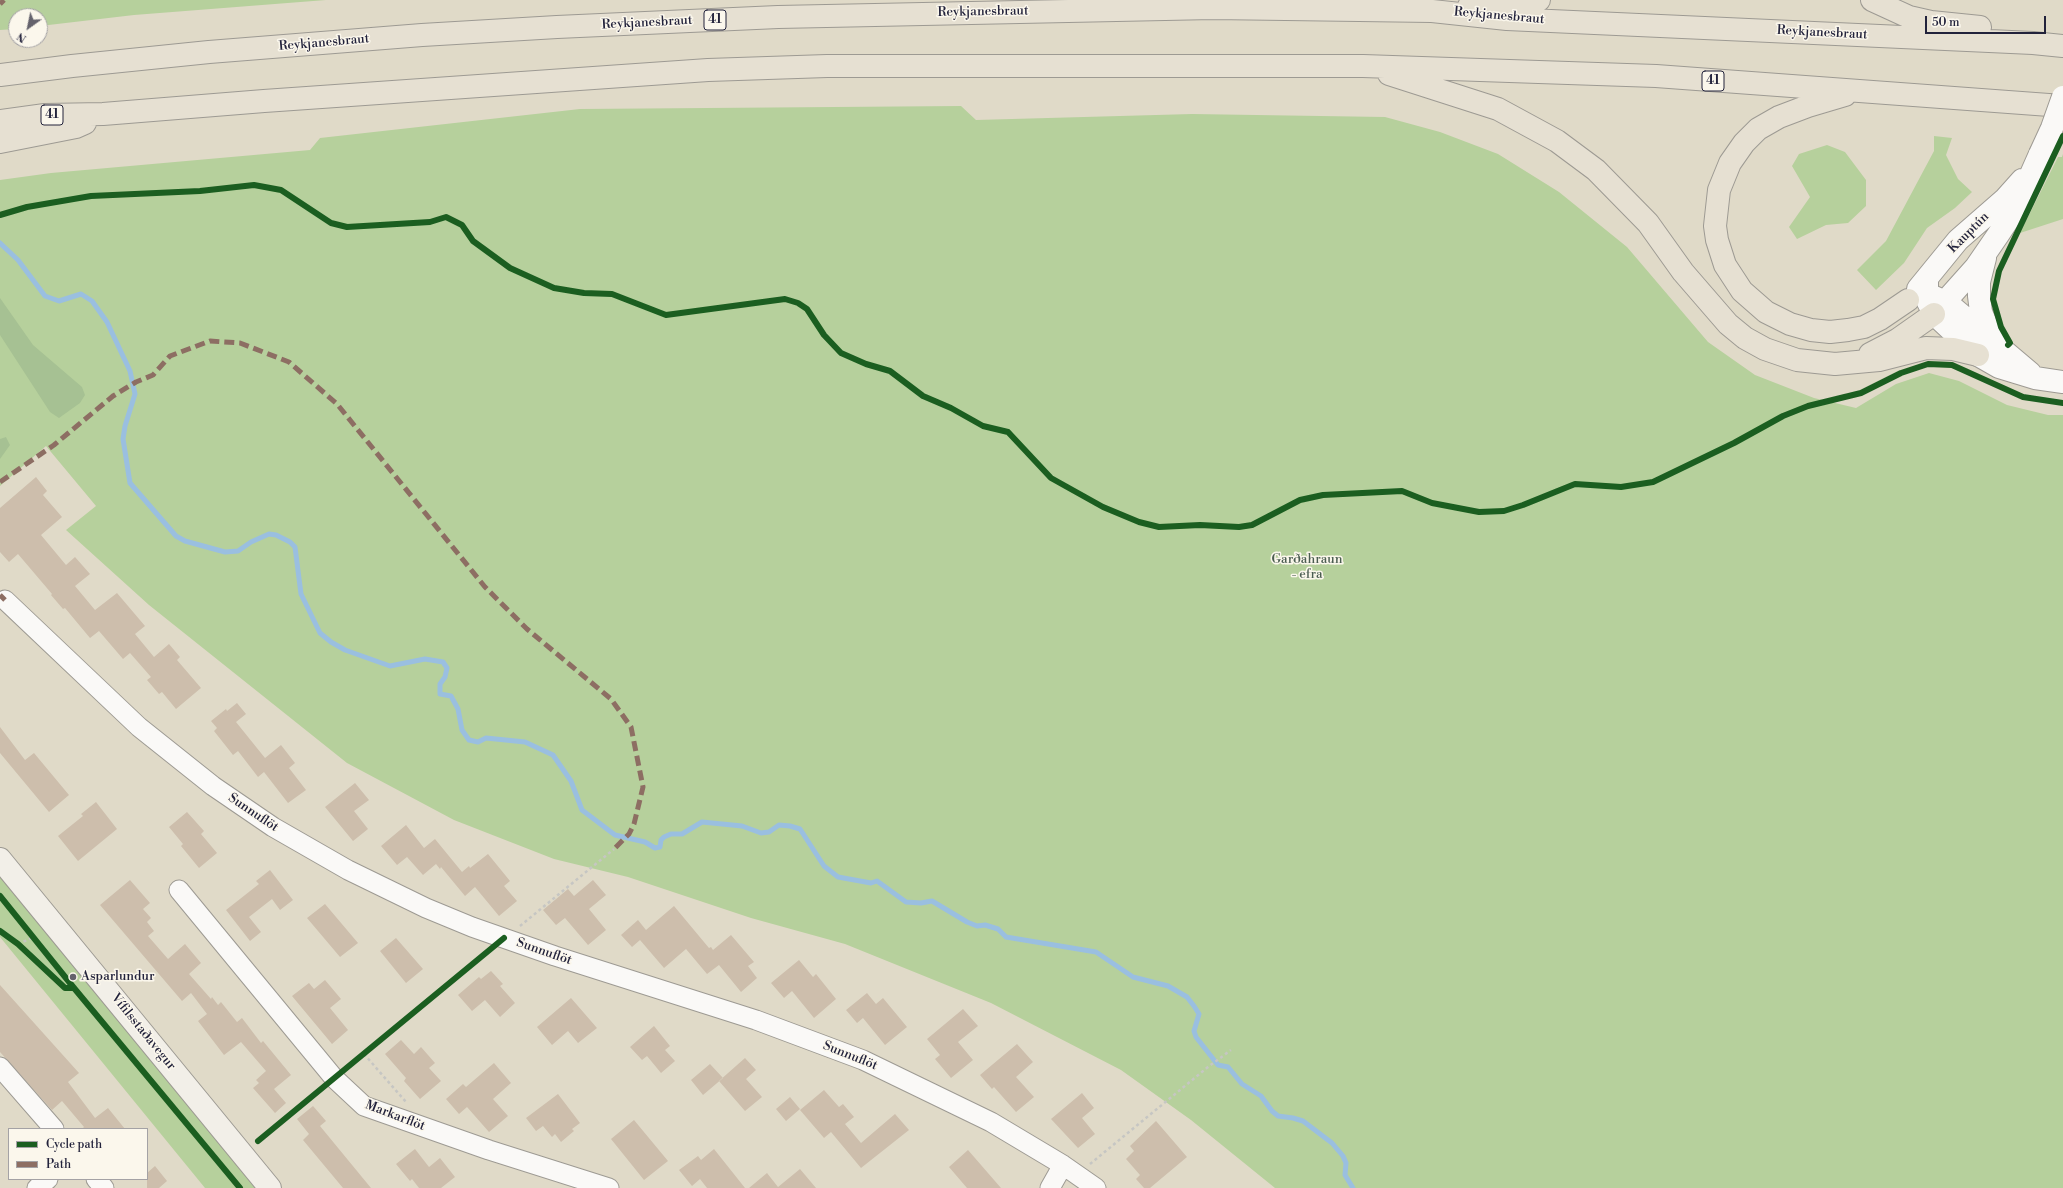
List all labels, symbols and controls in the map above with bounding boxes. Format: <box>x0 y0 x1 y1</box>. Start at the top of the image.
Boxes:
street label: Reykjanesbraut <box>937 3 1029 21</box>
street label: Reykjanesbraut <box>1453 4 1545 28</box>
north arrow <box>8 8 48 48</box>
scale bar <box>1927 8 2048 34</box>
road number: 41 <box>704 10 726 30</box>
street label: Reykjanesbraut <box>601 13 693 33</box>
text: 50 m <box>1932 15 1960 30</box>
street label: Reykjanesbraut <box>1776 23 1868 43</box>
text: N <box>15 29 29 45</box>
street label: Reykjanesbraut <box>278 31 370 55</box>
road number: 41 <box>1702 71 1724 91</box>
road number: 41 <box>41 105 63 125</box>
street label: Kauptún <box>1945 209 1993 257</box>
park label: Garðahraun - efra <box>1272 552 1342 583</box>
street label: Sunnuflöt <box>225 790 281 836</box>
street label: Sunnuflöt <box>514 935 574 969</box>
place label: Asparlundur <box>81 969 155 985</box>
marker: Asparlundur <box>68 972 78 982</box>
street label: Vífilsstaðavegur <box>107 991 179 1073</box>
street label: Sunnuflöt <box>820 1038 880 1074</box>
street label: Markarflöt <box>363 1097 427 1135</box>
legend <box>8 1128 148 1180</box>
text: Cycle path <box>46 1137 102 1152</box>
text: Path <box>46 1157 71 1172</box>

